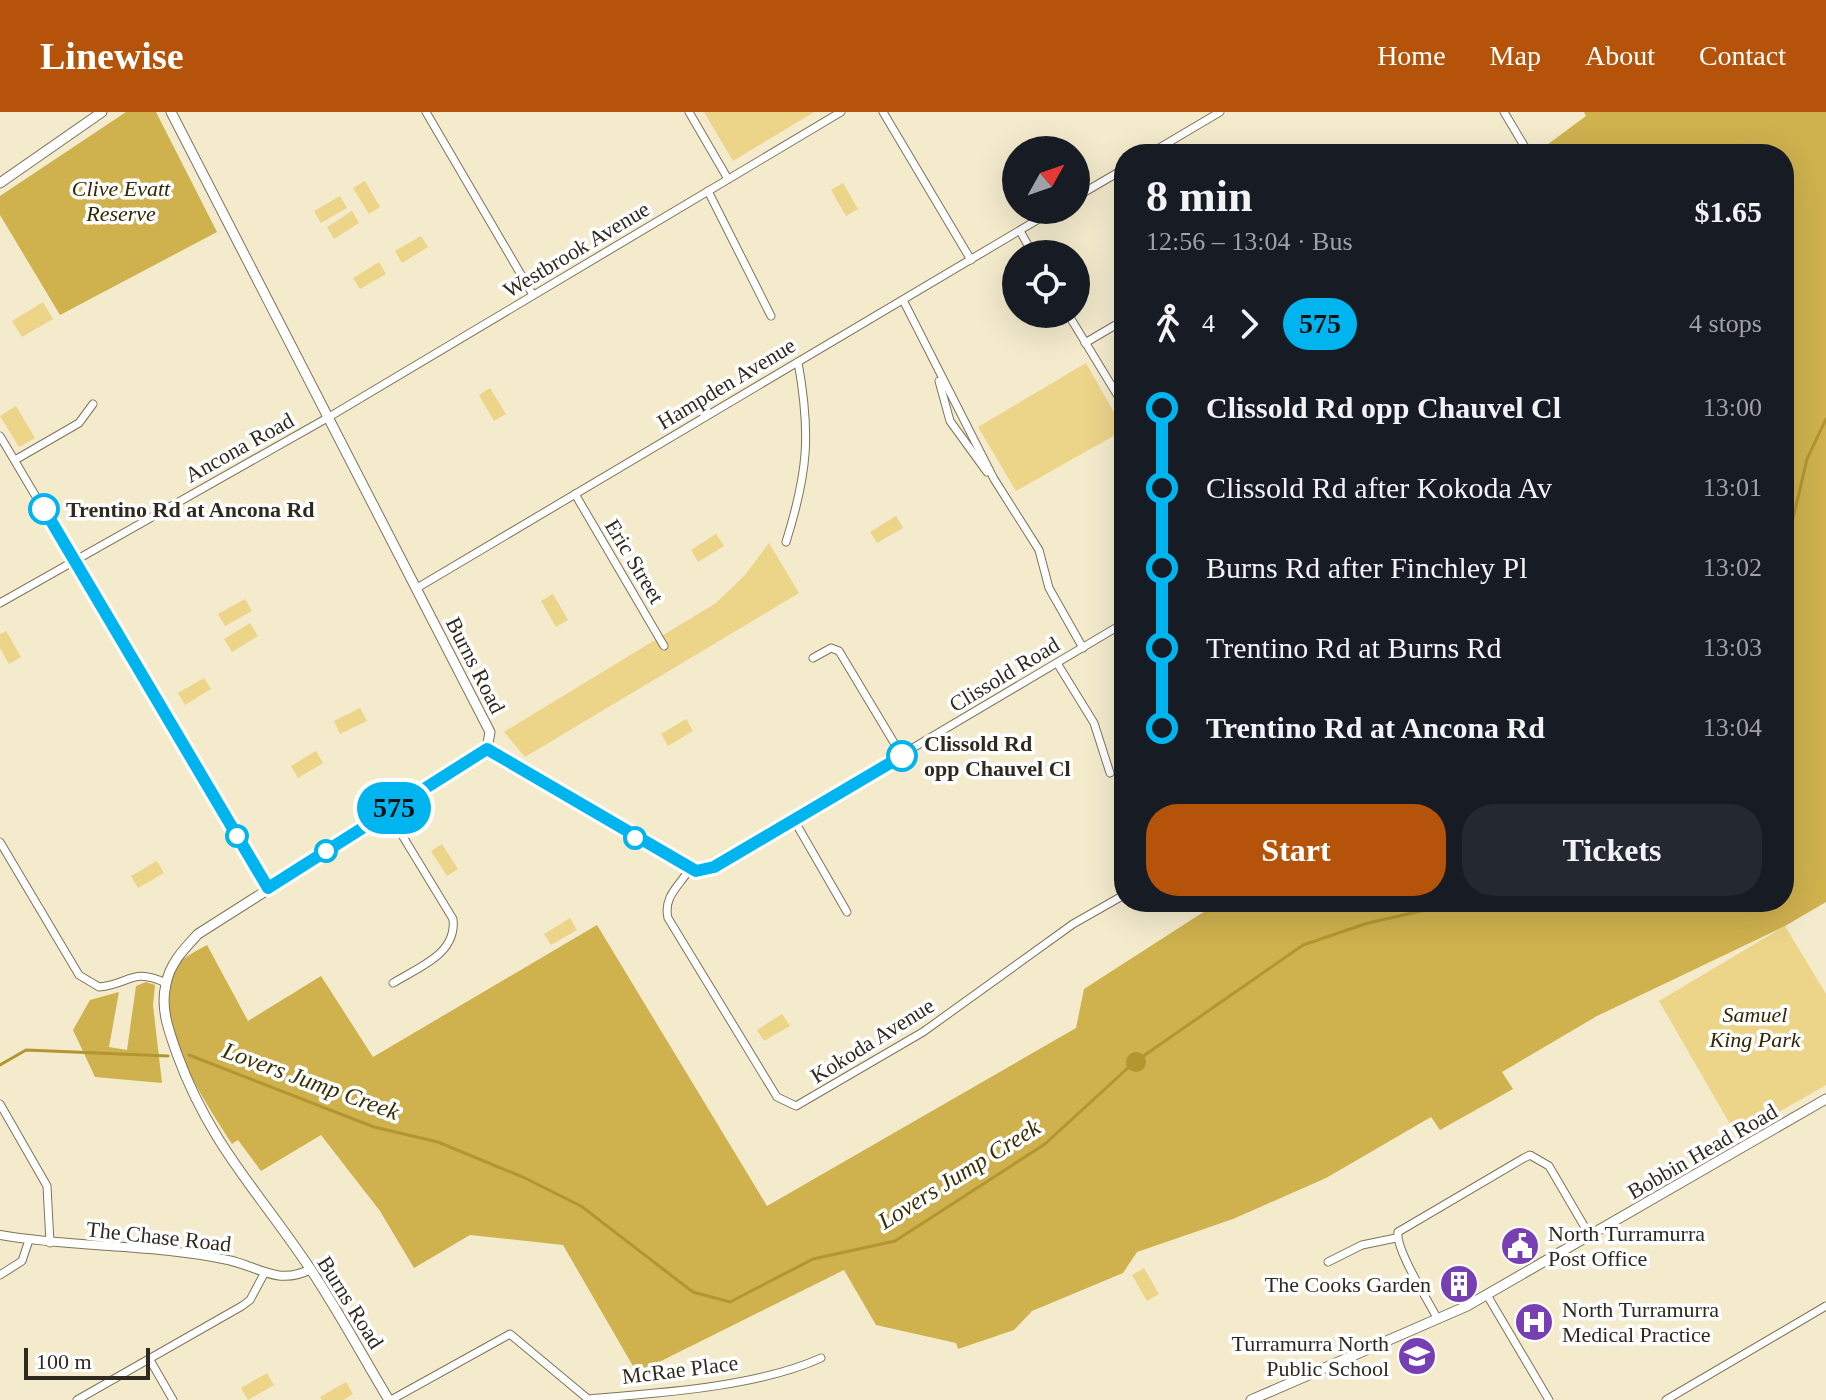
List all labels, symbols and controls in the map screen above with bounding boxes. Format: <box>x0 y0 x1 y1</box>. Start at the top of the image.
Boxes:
text: Linewise <box>40 35 184 77</box>
text: Home <box>1377 40 1446 71</box>
text: Map <box>1490 40 1541 71</box>
text: About <box>1585 40 1655 71</box>
text: Contact <box>1699 40 1786 71</box>
north arrow <box>1002 136 1090 224</box>
map controls <box>1002 136 1090 328</box>
text: 8 min <box>1146 172 1252 221</box>
park label: Clive Evatt Reserve <box>72 176 171 226</box>
text: $1.65 <box>1695 195 1762 228</box>
street label: Westbrook Avenue <box>499 196 654 303</box>
text: 12:56 – 13:04 · Bus <box>1146 227 1353 256</box>
button: locate <box>1002 240 1090 328</box>
icon: walk <box>1146 302 1190 346</box>
icon: forward <box>1227 302 1271 346</box>
text: 575 <box>1299 308 1341 339</box>
text: 4 <box>1202 309 1215 338</box>
text: 4 stops <box>1689 309 1762 338</box>
street label: Hampden Avenue <box>653 332 800 434</box>
text: Clissold Rd opp Chauvel Cl <box>1206 391 1561 424</box>
text: 13:00 <box>1703 393 1762 422</box>
street label: Ancona Road <box>181 407 298 488</box>
text: Clissold Rd after Kokoda Av <box>1206 471 1552 504</box>
text: 13:01 <box>1703 473 1762 502</box>
marker: Trentino Rd at Ancona Rd <box>29 494 59 524</box>
place label: Trentino Rd at Ancona Rd <box>66 497 315 522</box>
street label: Eric Street <box>600 515 669 608</box>
text: Burns Rd after Finchley Pl <box>1206 551 1528 584</box>
text: 13:02 <box>1703 553 1762 582</box>
street label: Burns Road <box>441 613 510 717</box>
text: Trentino Rd at Burns Rd <box>1206 631 1502 664</box>
street label: Clissold Road <box>945 632 1064 717</box>
text: 13:03 <box>1703 633 1762 662</box>
text: Trentino Rd at Ancona Rd <box>1206 711 1545 744</box>
text: 13:04 <box>1703 713 1762 742</box>
place label: Clissold Rd opp Chauvel Cl <box>924 731 1071 781</box>
marker: Clissold Rd opp Chauvel Cl <box>887 741 917 771</box>
line badge: 575 <box>348 782 440 834</box>
text: 575 <box>373 792 415 823</box>
button: Start <box>1146 804 1446 896</box>
button: Tickets <box>1462 804 1762 896</box>
unlabelled marker <box>226 825 248 847</box>
unlabelled marker <box>624 827 646 849</box>
unlabelled marker <box>315 840 337 862</box>
street label: Kokoda Avenue <box>806 993 939 1088</box>
park label: Samuel King Park <box>1708 1002 1802 1052</box>
water label: Lovers Jump Creek <box>218 1037 403 1125</box>
street label: Bobbin Head Road <box>1623 1098 1782 1204</box>
water label: Lovers Jump Creek <box>873 1114 1045 1235</box>
street label: The Chase Road <box>85 1216 233 1257</box>
place label: North Turramurra Post Office <box>1548 1221 1705 1271</box>
public building icon: North Turramurra Post Office <box>1499 1225 1541 1267</box>
street label: Burns Road <box>312 1251 389 1353</box>
building icon: The Cooks Garden <box>1438 1263 1480 1305</box>
place label: The Cooks Garden <box>1265 1272 1431 1297</box>
place label: North Turramurra Medical Practice <box>1562 1297 1719 1347</box>
hospital icon: North Turramurra Medical Practice <box>1513 1301 1555 1343</box>
place label: Turramurra North Public School <box>1232 1331 1389 1381</box>
school or university icon: Turramurra North Public School <box>1396 1335 1438 1377</box>
scale bar <box>24 1344 150 1380</box>
text: 100 m <box>36 1349 92 1374</box>
street label: McRae Place <box>621 1350 739 1389</box>

